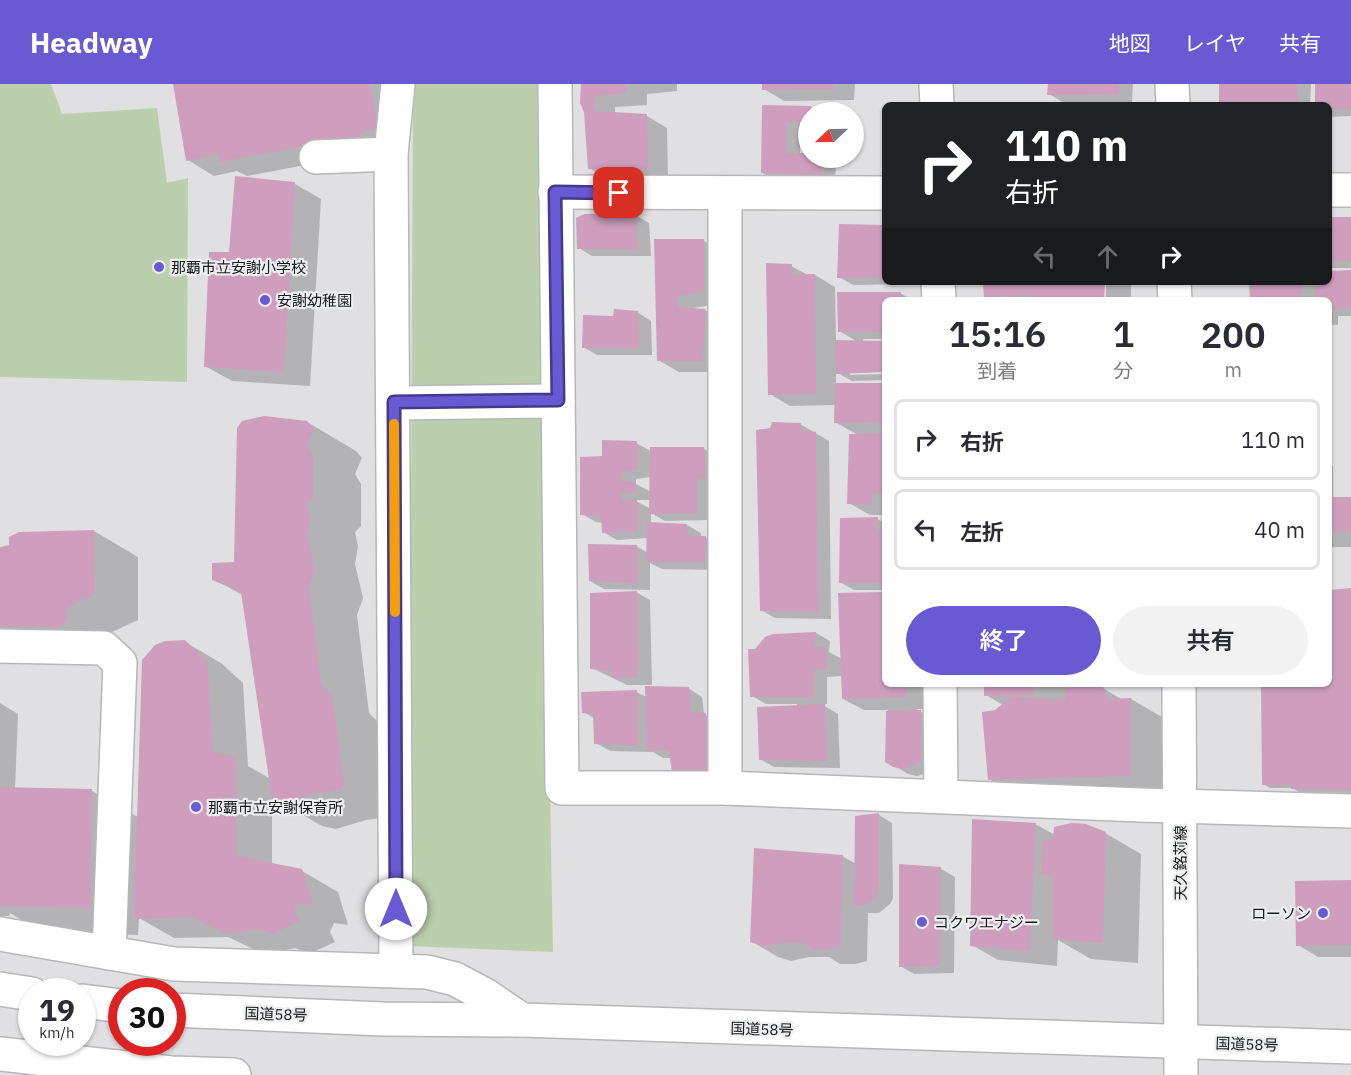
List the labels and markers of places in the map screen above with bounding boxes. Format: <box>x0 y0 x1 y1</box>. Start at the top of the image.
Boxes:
pin <box>593 167 644 218</box>
place label: 那覇市立安謝小学校 <box>171 258 306 277</box>
marker: 那覇市立安謝小学校 <box>152 260 166 274</box>
place label: 安謝幼稚園 <box>277 291 352 310</box>
marker: 安謝幼稚園 <box>258 293 272 307</box>
place label: 那覇市立安謝保育所 <box>208 798 343 817</box>
marker: 那覇市立安謝保育所 <box>189 800 203 814</box>
place label: ローソン <box>1251 904 1311 923</box>
marker: ローソン <box>1316 906 1330 920</box>
place label: コクワエナジー <box>934 913 1039 932</box>
marker: コクワエナジー <box>915 915 929 929</box>

